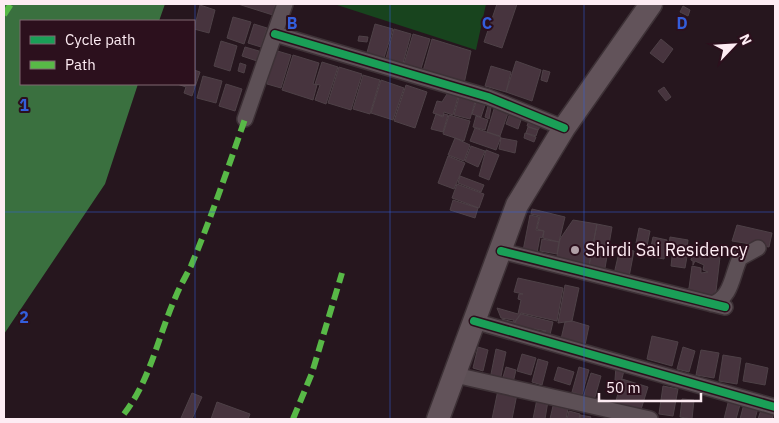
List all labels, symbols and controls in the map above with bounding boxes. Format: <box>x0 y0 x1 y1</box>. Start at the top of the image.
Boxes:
text: B <box>287 13 298 33</box>
text: C <box>482 13 492 33</box>
text: D <box>676 13 688 33</box>
legend <box>20 20 195 85</box>
north arrow <box>709 20 759 70</box>
text: Cycle path <box>65 30 136 49</box>
text: N <box>735 31 756 48</box>
text: Path <box>65 55 96 74</box>
text: 1 <box>19 95 29 115</box>
place label: Shirdi Sai Residency <box>585 238 748 261</box>
marker: Shirdi Sai Residency <box>569 244 581 256</box>
text: 2 <box>19 307 29 327</box>
scale bar <box>599 370 702 402</box>
text: 50 m <box>606 378 641 397</box>

